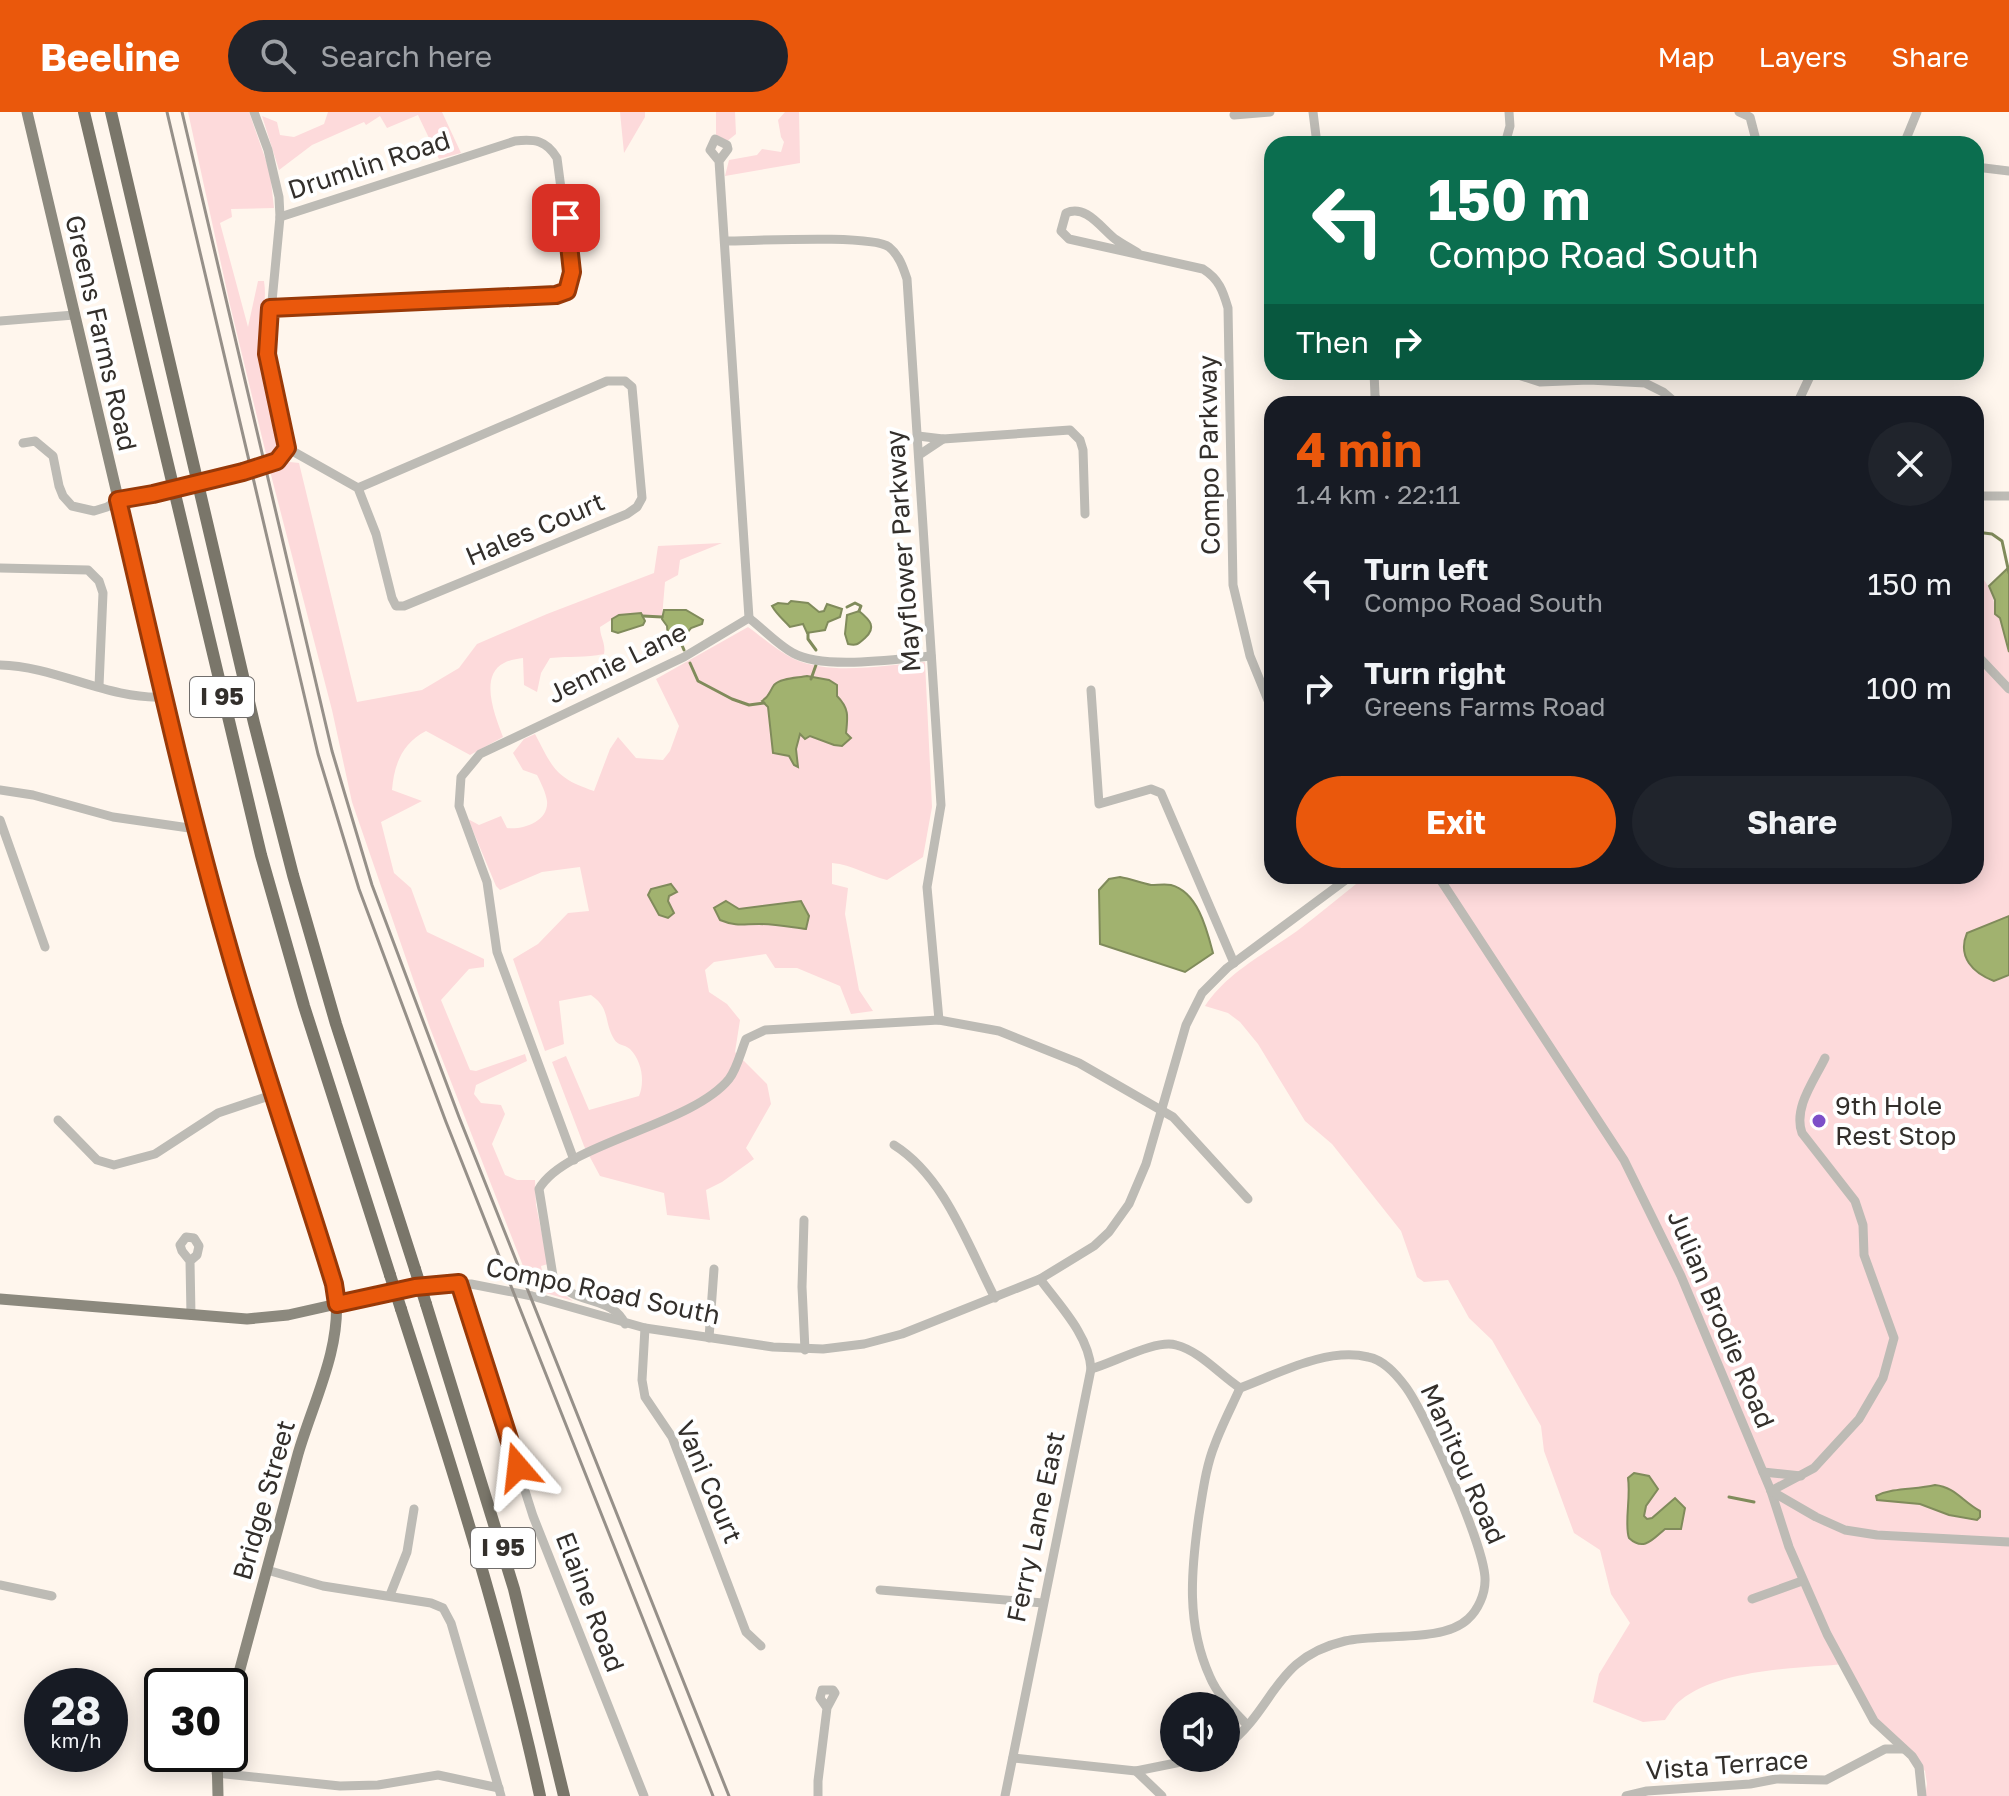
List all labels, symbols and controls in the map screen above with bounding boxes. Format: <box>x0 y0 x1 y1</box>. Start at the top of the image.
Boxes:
search box <box>228 20 788 92</box>
text: Beeline <box>40 34 180 79</box>
icon: search <box>256 34 300 78</box>
text: Search here <box>320 38 492 74</box>
text: Map <box>1657 40 1715 73</box>
text: Layers <box>1759 40 1847 73</box>
text: Share <box>1891 40 1969 73</box>
street label: Drumlin Road <box>284 124 454 205</box>
text: 150 m <box>1428 165 1590 232</box>
icon: left <box>1296 168 1400 272</box>
pin <box>532 184 600 252</box>
icon: arrive <box>544 196 588 240</box>
street label: Greens Farms Road <box>59 212 144 454</box>
text: Compo Road South <box>1428 233 1759 276</box>
icon: right <box>1385 320 1429 364</box>
text: Then <box>1296 324 1369 360</box>
street label: Compo Parkway <box>1191 354 1226 555</box>
text: 4 min <box>1296 420 1422 478</box>
button: close <box>1868 422 1952 506</box>
street label: Mayflower Parkway <box>879 428 926 673</box>
text: 1.4 km · 22:11 <box>1296 479 1460 510</box>
street label: Hales Court <box>461 485 609 572</box>
text: Turn left <box>1364 551 1489 587</box>
icon: left <box>1296 562 1340 606</box>
text: 150 m <box>1867 566 1952 602</box>
text: Compo Road South <box>1364 587 1603 618</box>
street label: Jennie Lane <box>542 616 691 710</box>
text: Turn right <box>1364 655 1506 691</box>
icon: right <box>1296 666 1340 710</box>
text: 100 m <box>1866 670 1952 706</box>
road number: I 95 <box>190 677 254 717</box>
text: Greens Farms Road <box>1364 691 1605 722</box>
button: Exit <box>1296 776 1616 868</box>
button: Share <box>1632 776 1952 868</box>
place label: 9th Hole Rest Stop <box>1835 1090 1956 1151</box>
marker: 9th Hole Rest Stop <box>1810 1112 1828 1130</box>
street label: Julian Brodie Road <box>1662 1205 1781 1432</box>
street label: Compo Road South <box>483 1251 723 1331</box>
street label: Manitou Road <box>1414 1379 1513 1549</box>
street label: Bridge Street <box>226 1416 301 1583</box>
street label: Vani Court <box>670 1416 749 1548</box>
position arrow <box>476 1425 560 1509</box>
street label: Ferry Lane East <box>1000 1429 1071 1625</box>
road number: I 95 <box>471 1528 535 1568</box>
street label: Elaine Road <box>550 1528 631 1676</box>
speed limit sign: 30 <box>144 1668 248 1772</box>
text: 28 <box>51 1686 101 1734</box>
map controls <box>1160 1692 1240 1772</box>
button: sound <box>1160 1692 1240 1772</box>
text: km/h <box>51 1728 101 1752</box>
street label: Vista Terrace <box>1645 1743 1809 1786</box>

